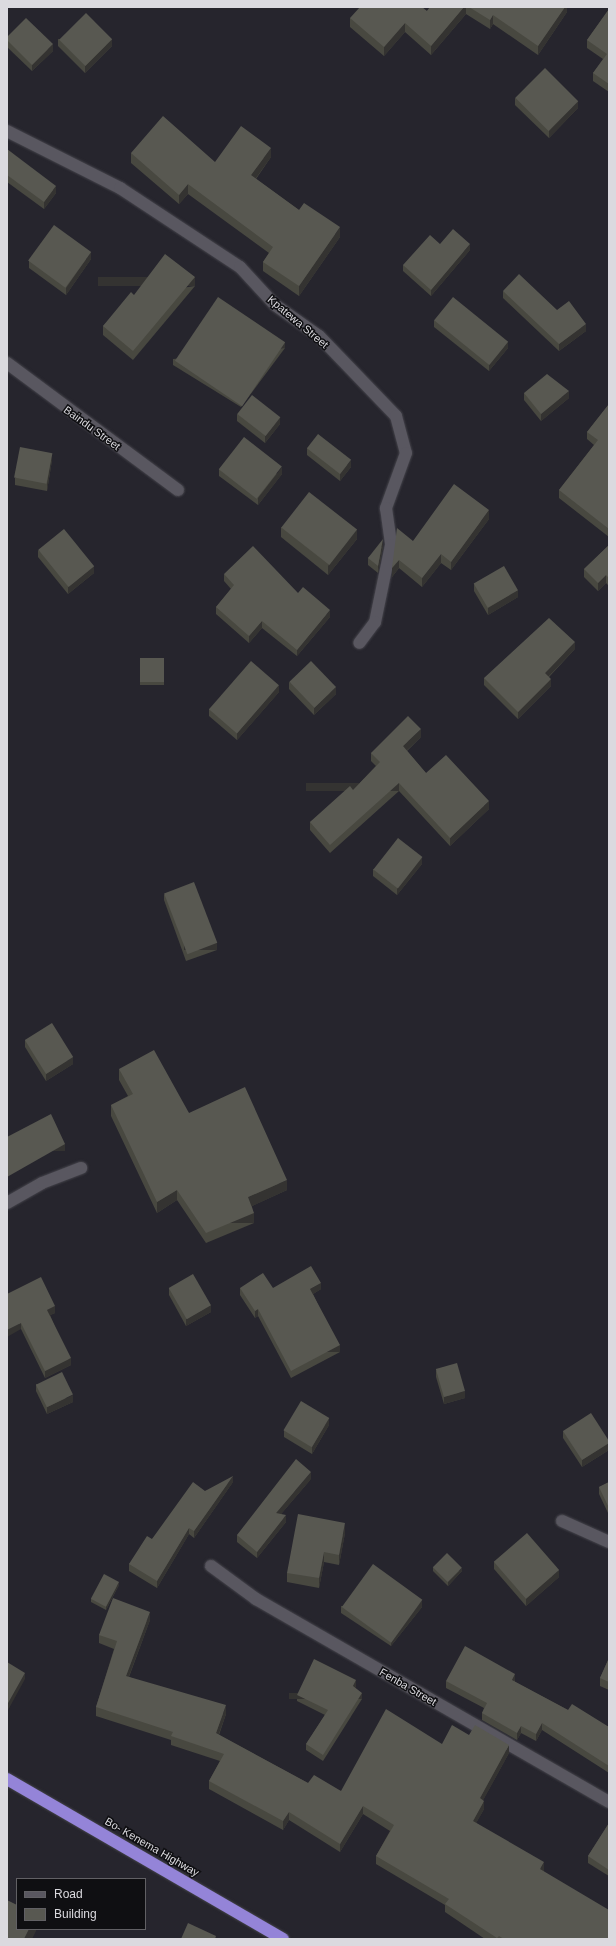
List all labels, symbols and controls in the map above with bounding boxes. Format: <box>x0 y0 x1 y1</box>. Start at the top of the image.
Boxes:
street label: Kpatewa Street <box>265 293 331 351</box>
street label: Baindu Street <box>61 403 123 453</box>
street label: Fenba Street <box>377 1665 439 1709</box>
street label: Bo- Kenema Highway <box>103 1815 201 1879</box>
legend <box>16 1878 146 1930</box>
text: Road <box>54 1887 83 1901</box>
text: Building <box>54 1907 97 1921</box>

